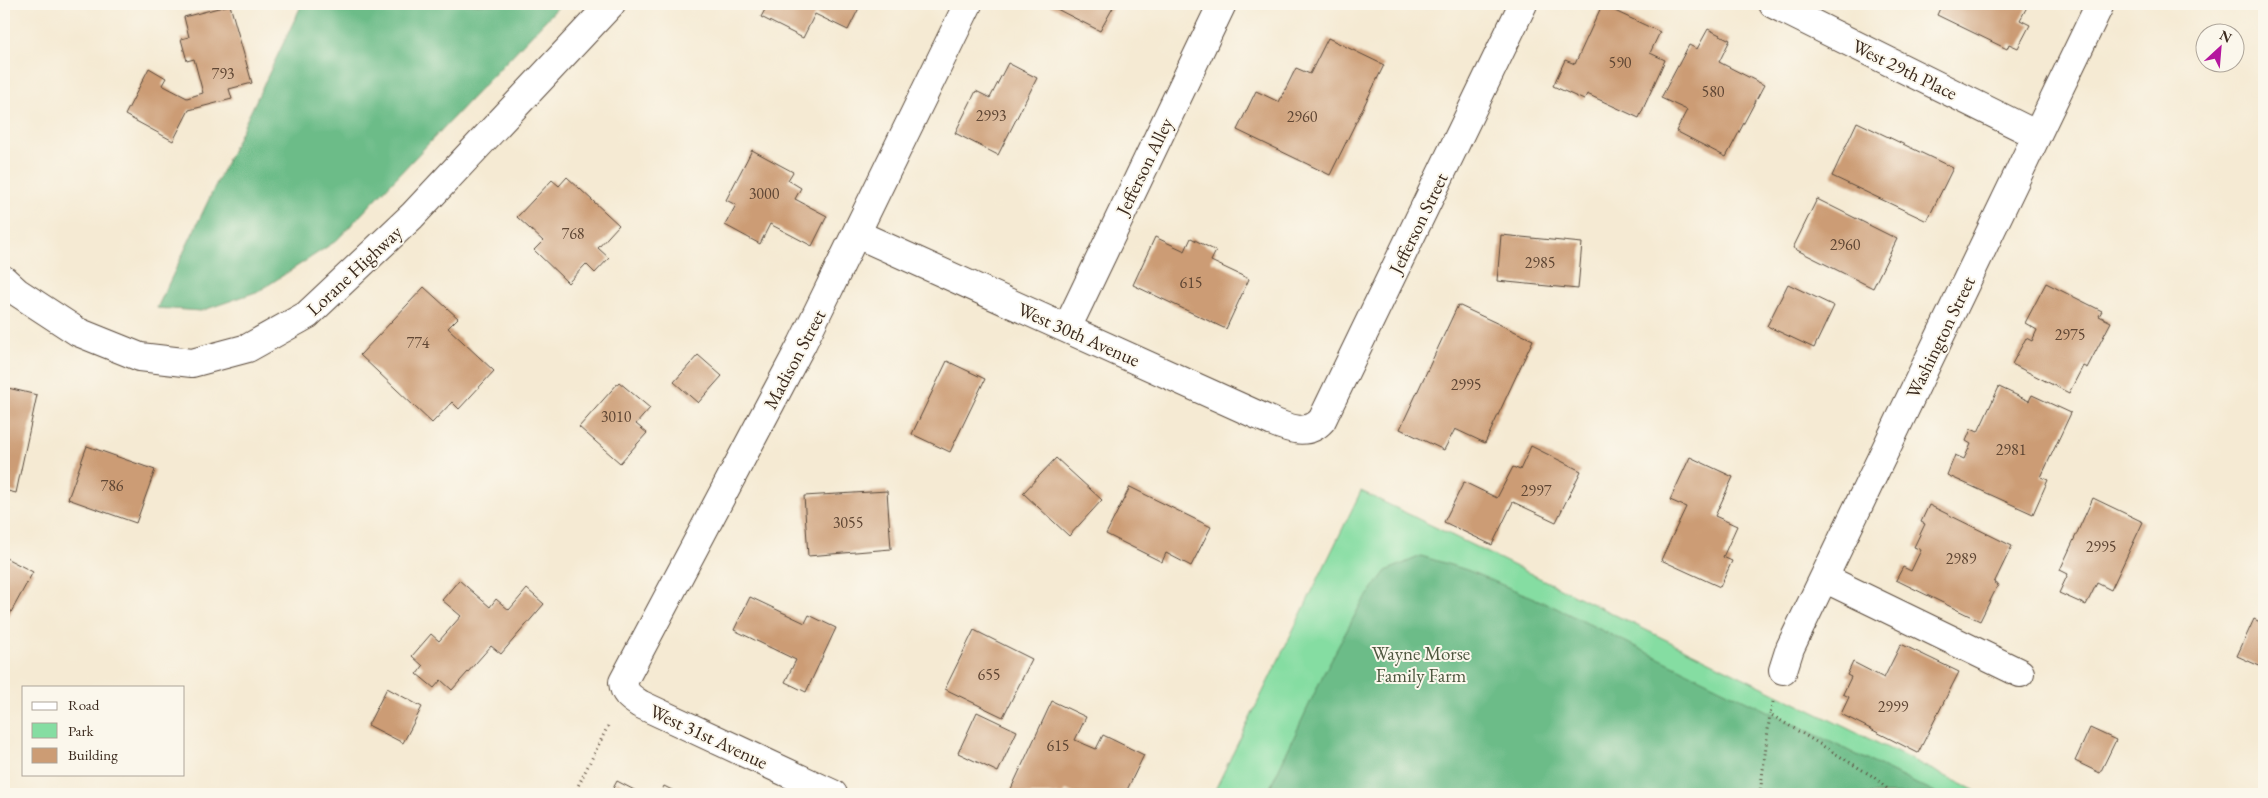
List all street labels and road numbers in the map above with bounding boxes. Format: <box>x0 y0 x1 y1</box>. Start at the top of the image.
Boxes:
street label: West 29th Place <box>1848 33 1961 106</box>
street label: Jefferson Alley <box>1109 113 1179 221</box>
street label: Jefferson Street <box>1382 169 1454 280</box>
street label: Lorane Highway <box>301 219 408 321</box>
street label: Washington Street <box>1900 272 1981 402</box>
street label: West 30th Avenue <box>1014 296 1144 373</box>
street label: Madison Street <box>758 305 831 414</box>
street label: West 31st Avenue <box>646 698 772 775</box>

